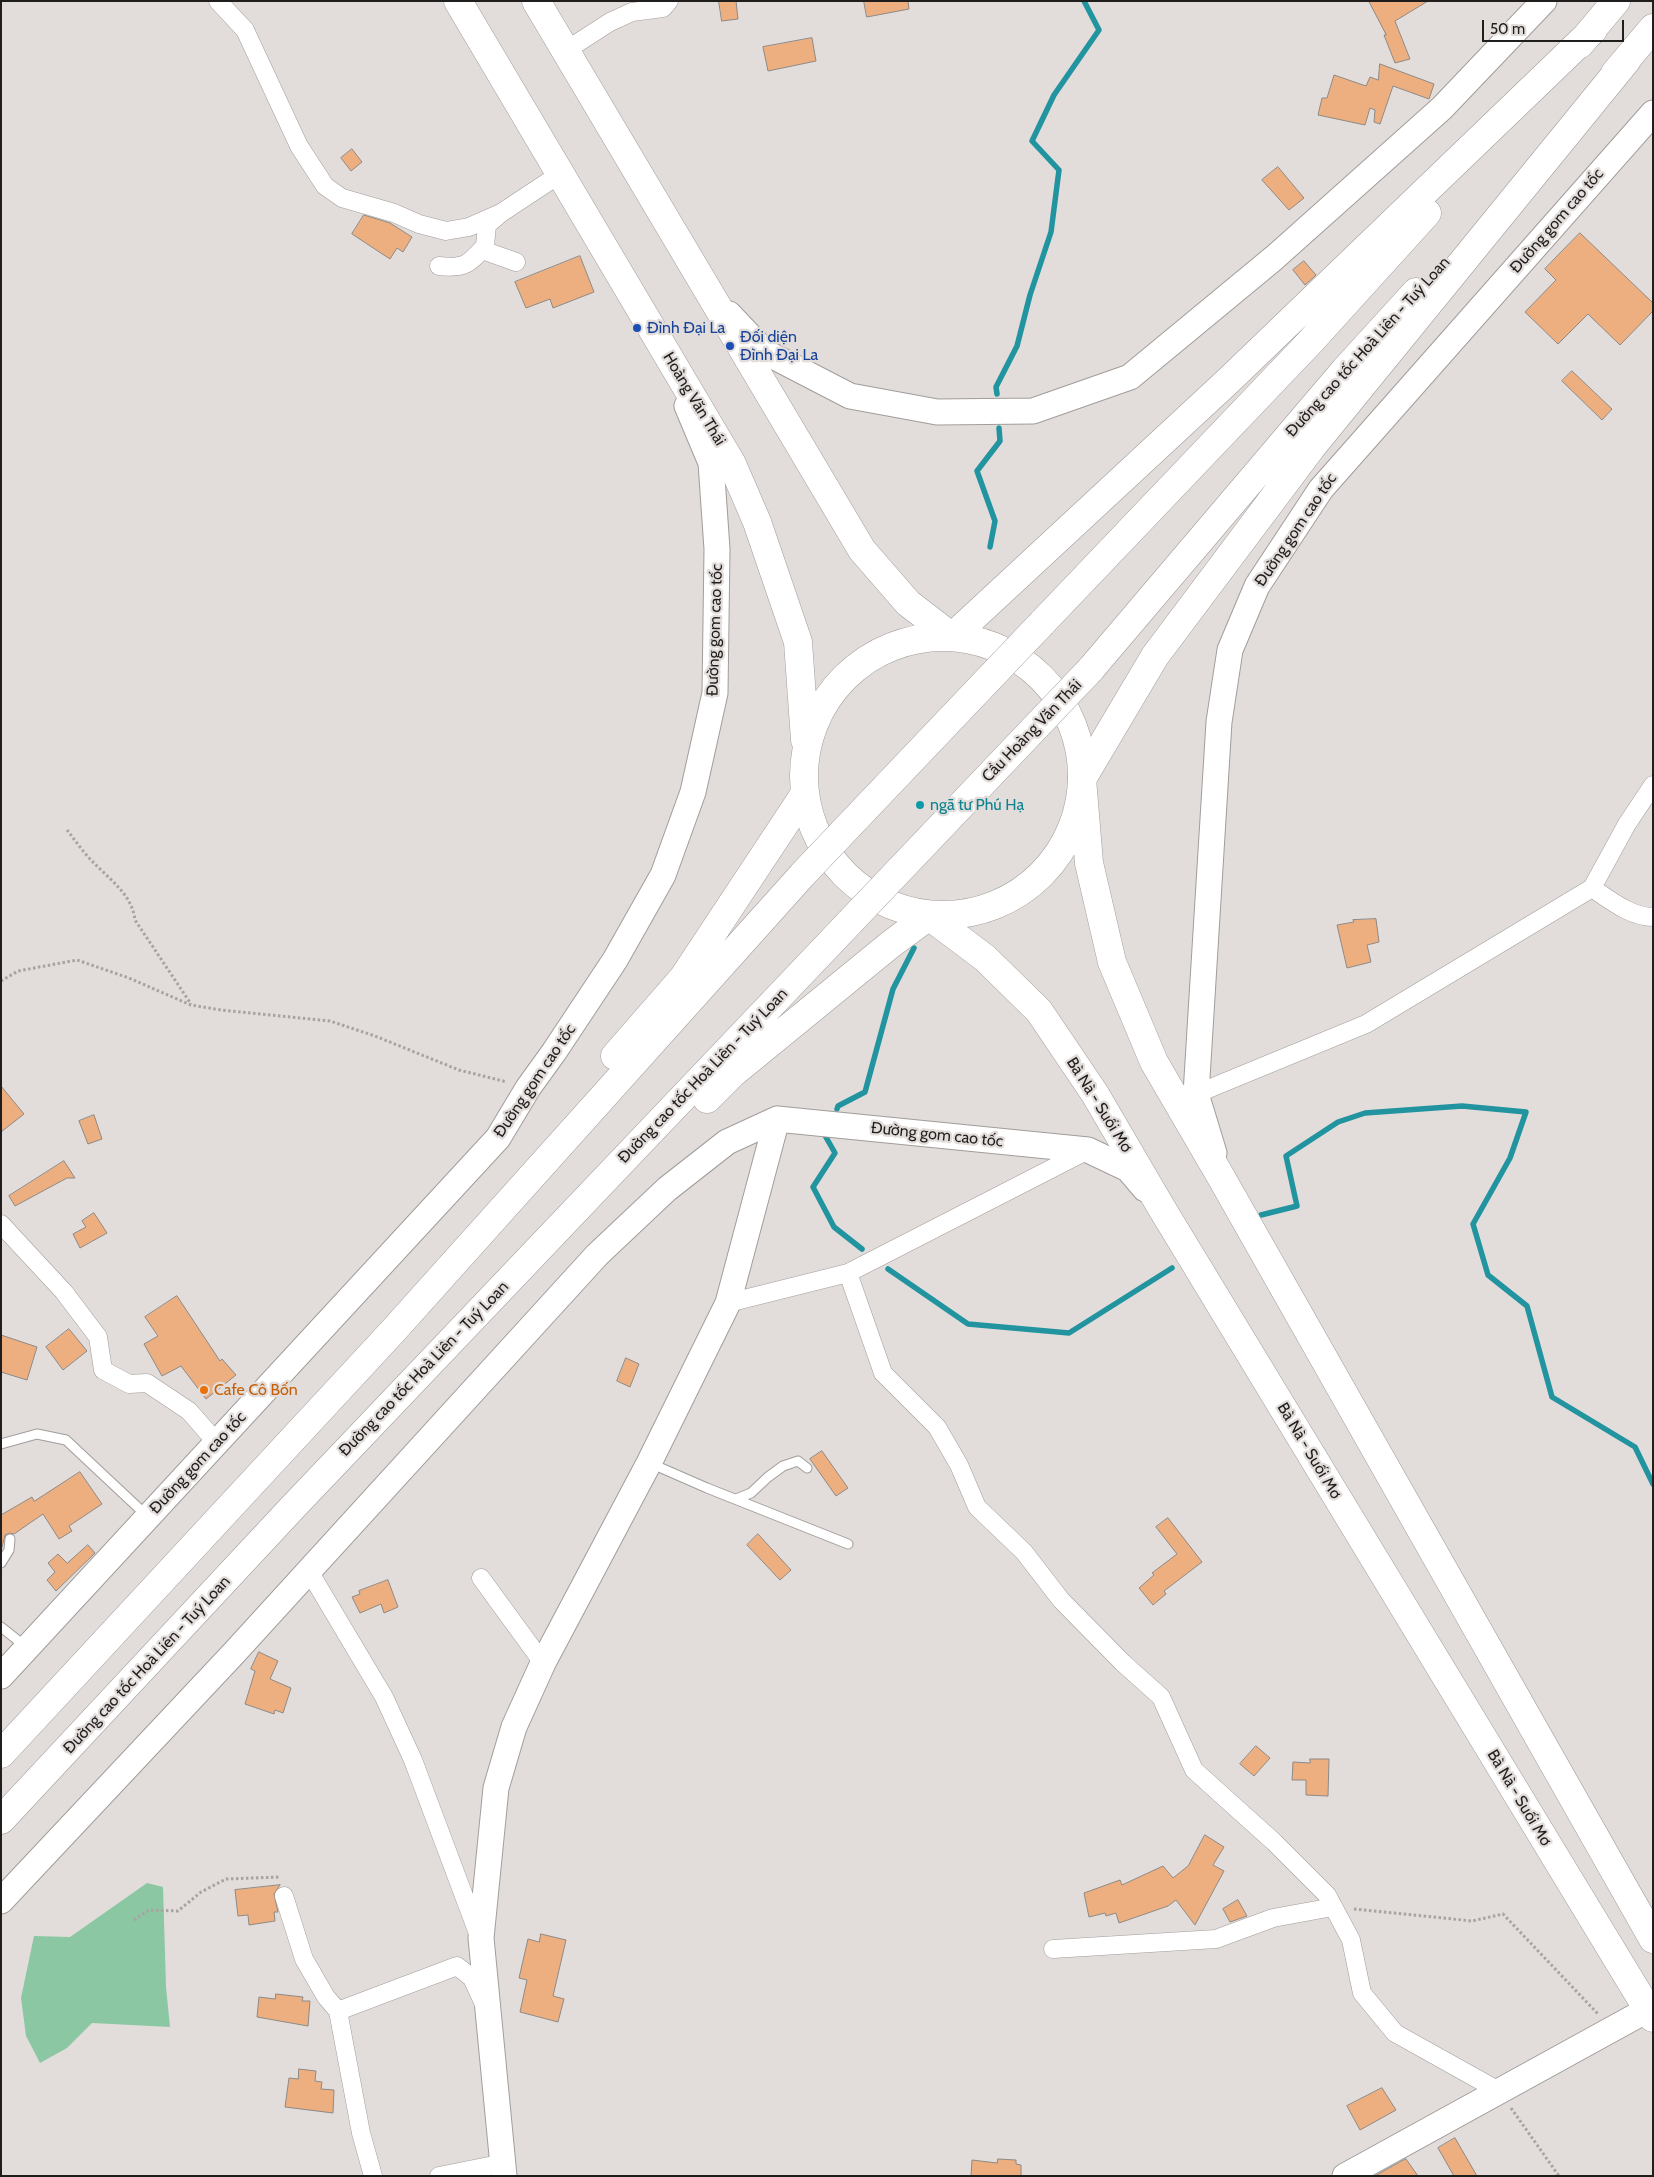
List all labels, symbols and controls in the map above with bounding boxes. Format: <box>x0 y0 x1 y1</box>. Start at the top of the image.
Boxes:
scale bar <box>1484 10 1626 42</box>
text: 50 m <box>1490 20 1525 38</box>
street label: Đường gom cao tốc <box>1506 165 1608 277</box>
street label: Đường cao tốc Hoà Liên - Tuý Loan <box>1282 253 1454 441</box>
place label: Đình Đại La <box>647 318 725 338</box>
marker: Đình Đại La <box>631 322 643 334</box>
place label: Đối diện Đình Đại La <box>740 327 818 365</box>
marker: Đối diện Đình Đại La <box>724 340 736 352</box>
street label: Hoàng Văn Thái <box>659 349 729 449</box>
street label: Đường gom cao tốc <box>1251 470 1341 590</box>
street label: Đường gom cao tốc <box>703 563 727 697</box>
street label: Cầu Hoàng Văn Thái <box>978 676 1086 786</box>
place label: ngã tư Phú Hạ <box>930 795 1024 815</box>
marker: ngã tư Phú Hạ <box>914 799 926 811</box>
street label: Đường cao tốc Hoà Liên - Tuý Loan <box>614 985 792 1167</box>
street label: Đường gom cao tốc <box>490 1021 580 1141</box>
street label: Bà Nà - Suối Mơ <box>1062 1054 1136 1156</box>
street label: Đường gom cao tốc <box>870 1119 1004 1151</box>
street label: Đường cao tốc Hoà Liên - Tuý Loan <box>335 1278 513 1460</box>
place label: Cafe Cô Bốn <box>214 1380 298 1400</box>
marker: Cafe Cô Bốn <box>198 1384 210 1396</box>
street label: Bà Nà - Suối Mơ <box>1273 1400 1345 1502</box>
street label: Đường gom cao tốc <box>146 1408 250 1518</box>
street label: Đường cao tốc Hoà Liên - Tuý Loan <box>60 1572 234 1758</box>
street label: Bà Nà - Suối Mơ <box>1483 1747 1555 1849</box>

